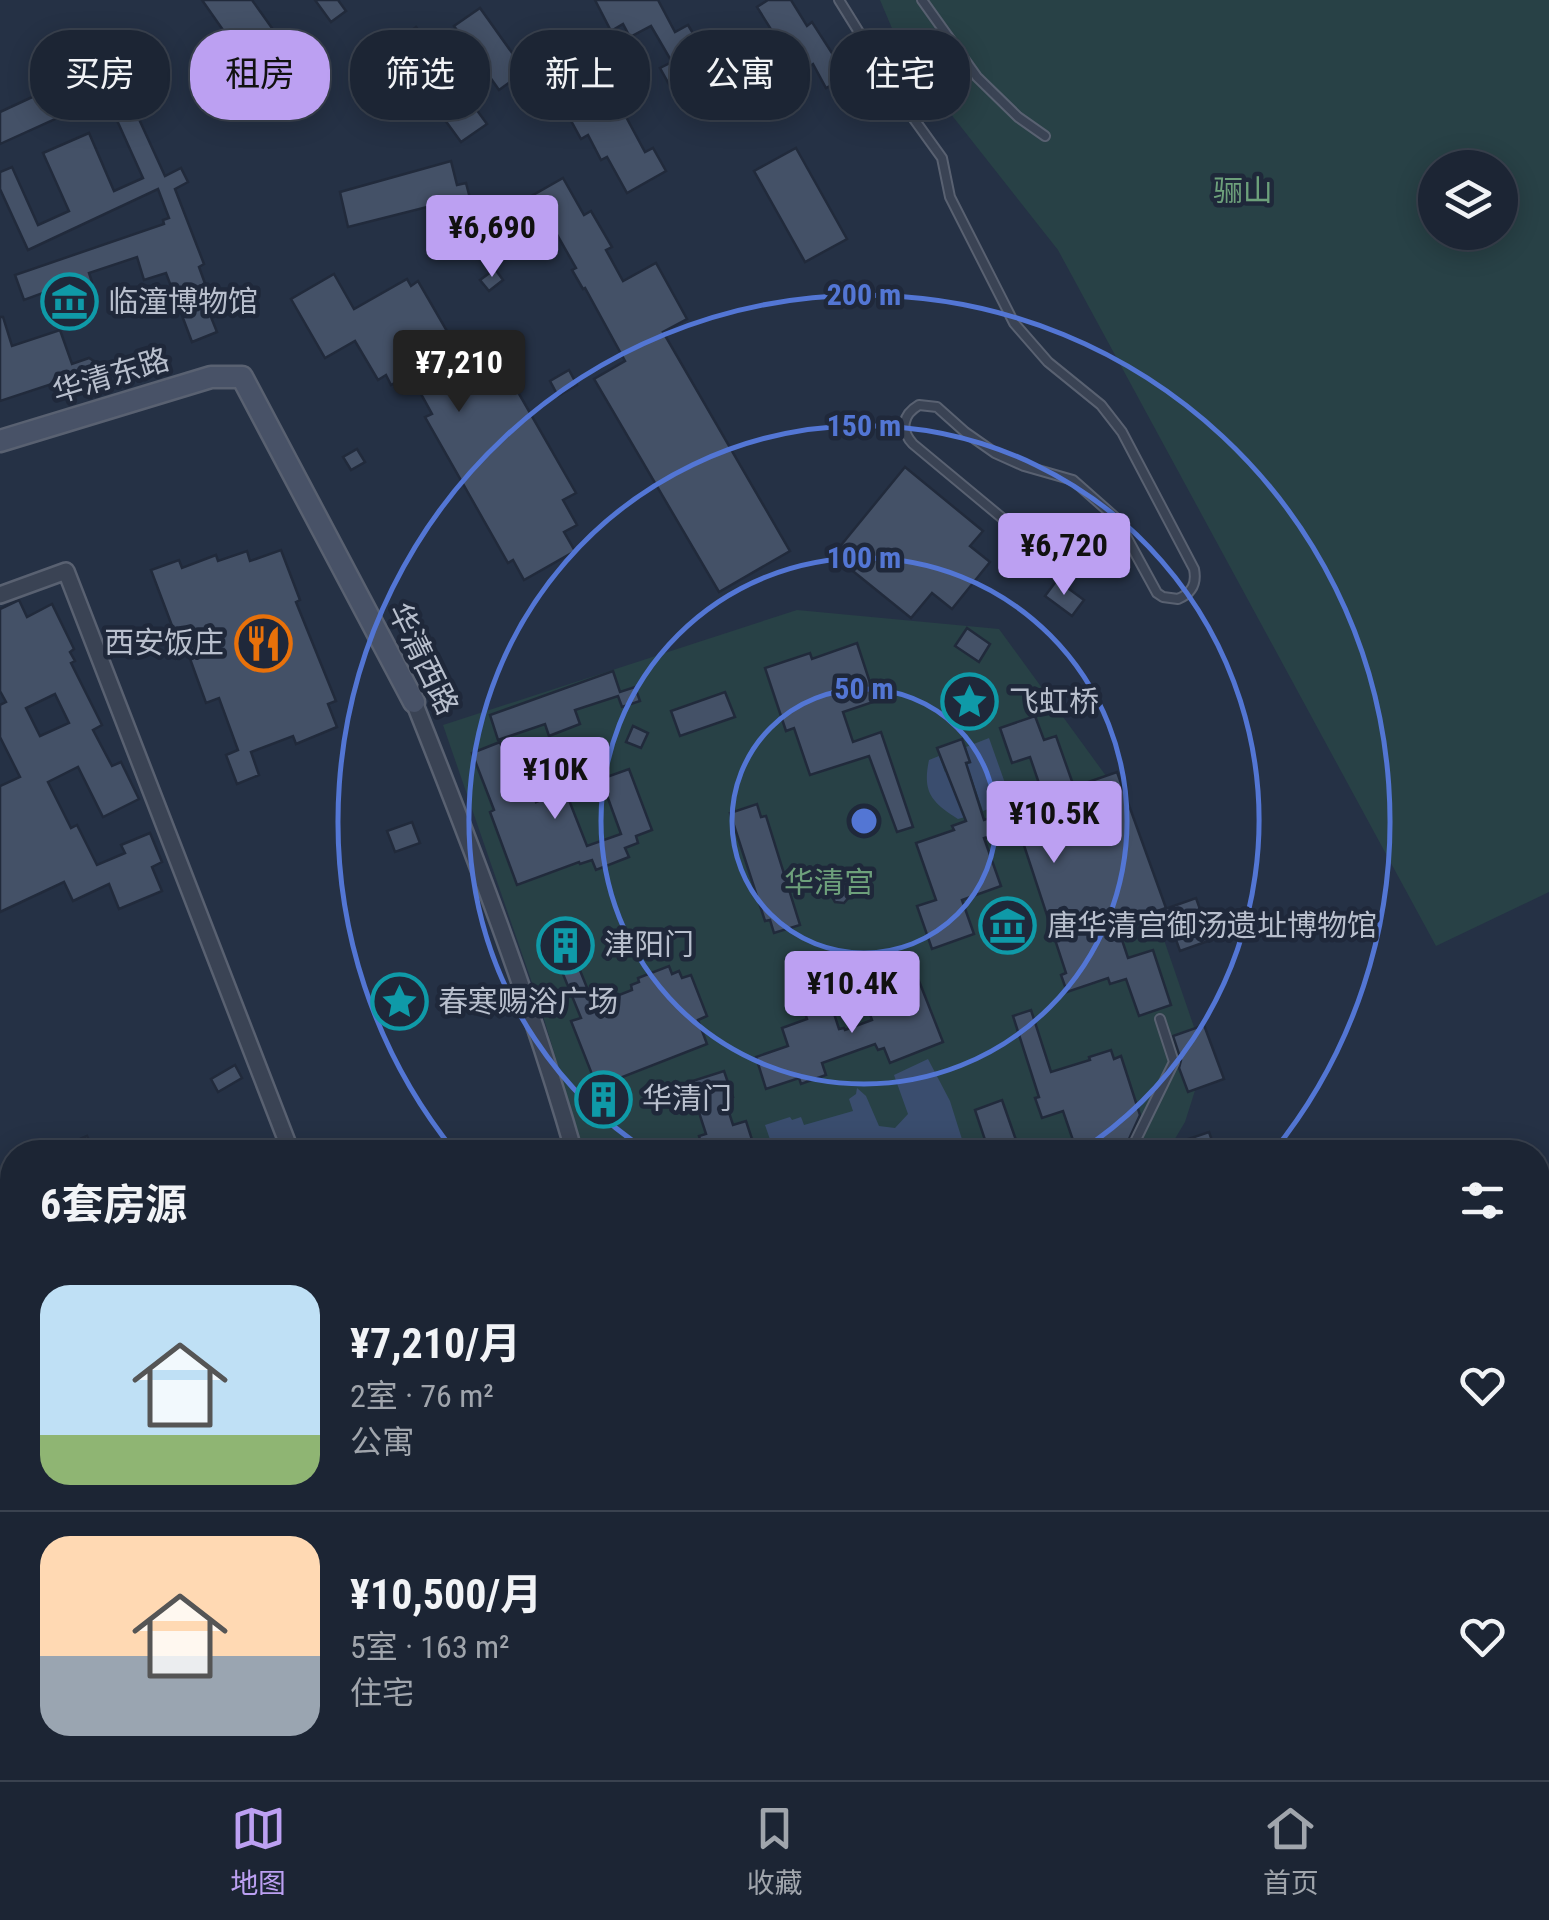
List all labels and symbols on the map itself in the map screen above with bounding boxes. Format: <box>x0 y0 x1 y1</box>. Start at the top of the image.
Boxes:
park label: 骊山 <box>1213 173 1273 208</box>
pin: ¥6,690 <box>411 195 573 280</box>
museum icon: 临潼博物馆 <box>39 272 99 332</box>
text: 200 m <box>827 277 901 312</box>
place label: 临潼博物馆 <box>108 284 258 319</box>
pin: ¥7,210 <box>378 330 540 415</box>
street label: 华清东路 <box>48 341 173 410</box>
text: 150 m <box>827 408 901 443</box>
pin: ¥6,720 <box>983 513 1145 598</box>
text: 100 m <box>827 540 901 575</box>
street label: 华清西路 <box>381 597 465 720</box>
restaurant icon: 西安饭庄 <box>233 613 293 673</box>
place label: 西安饭庄 <box>104 625 224 660</box>
text: 50 m <box>834 671 894 706</box>
place icon: 飞虹桥 <box>940 672 1000 732</box>
place label: 飞虹桥 <box>1009 684 1099 719</box>
pin: ¥10K <box>496 737 614 822</box>
pin: ¥10.5K <box>973 781 1135 866</box>
centre of rings <box>846 803 882 839</box>
park label: 华清宫 <box>784 865 874 900</box>
museum icon: 唐华清宫御汤遗址博物馆 <box>978 896 1038 956</box>
place label: 唐华清宫御汤遗址博物馆 <box>1047 908 1377 943</box>
building icon: 津阳门 <box>535 915 595 975</box>
place label: 津阳门 <box>604 927 694 962</box>
pin: ¥10.4K <box>771 951 933 1036</box>
place icon: 春寒赐浴广场 <box>369 972 429 1032</box>
place label: 春寒赐浴广场 <box>438 984 618 1019</box>
building icon: 华清门 <box>573 1069 633 1129</box>
place label: 华清门 <box>642 1081 732 1116</box>

